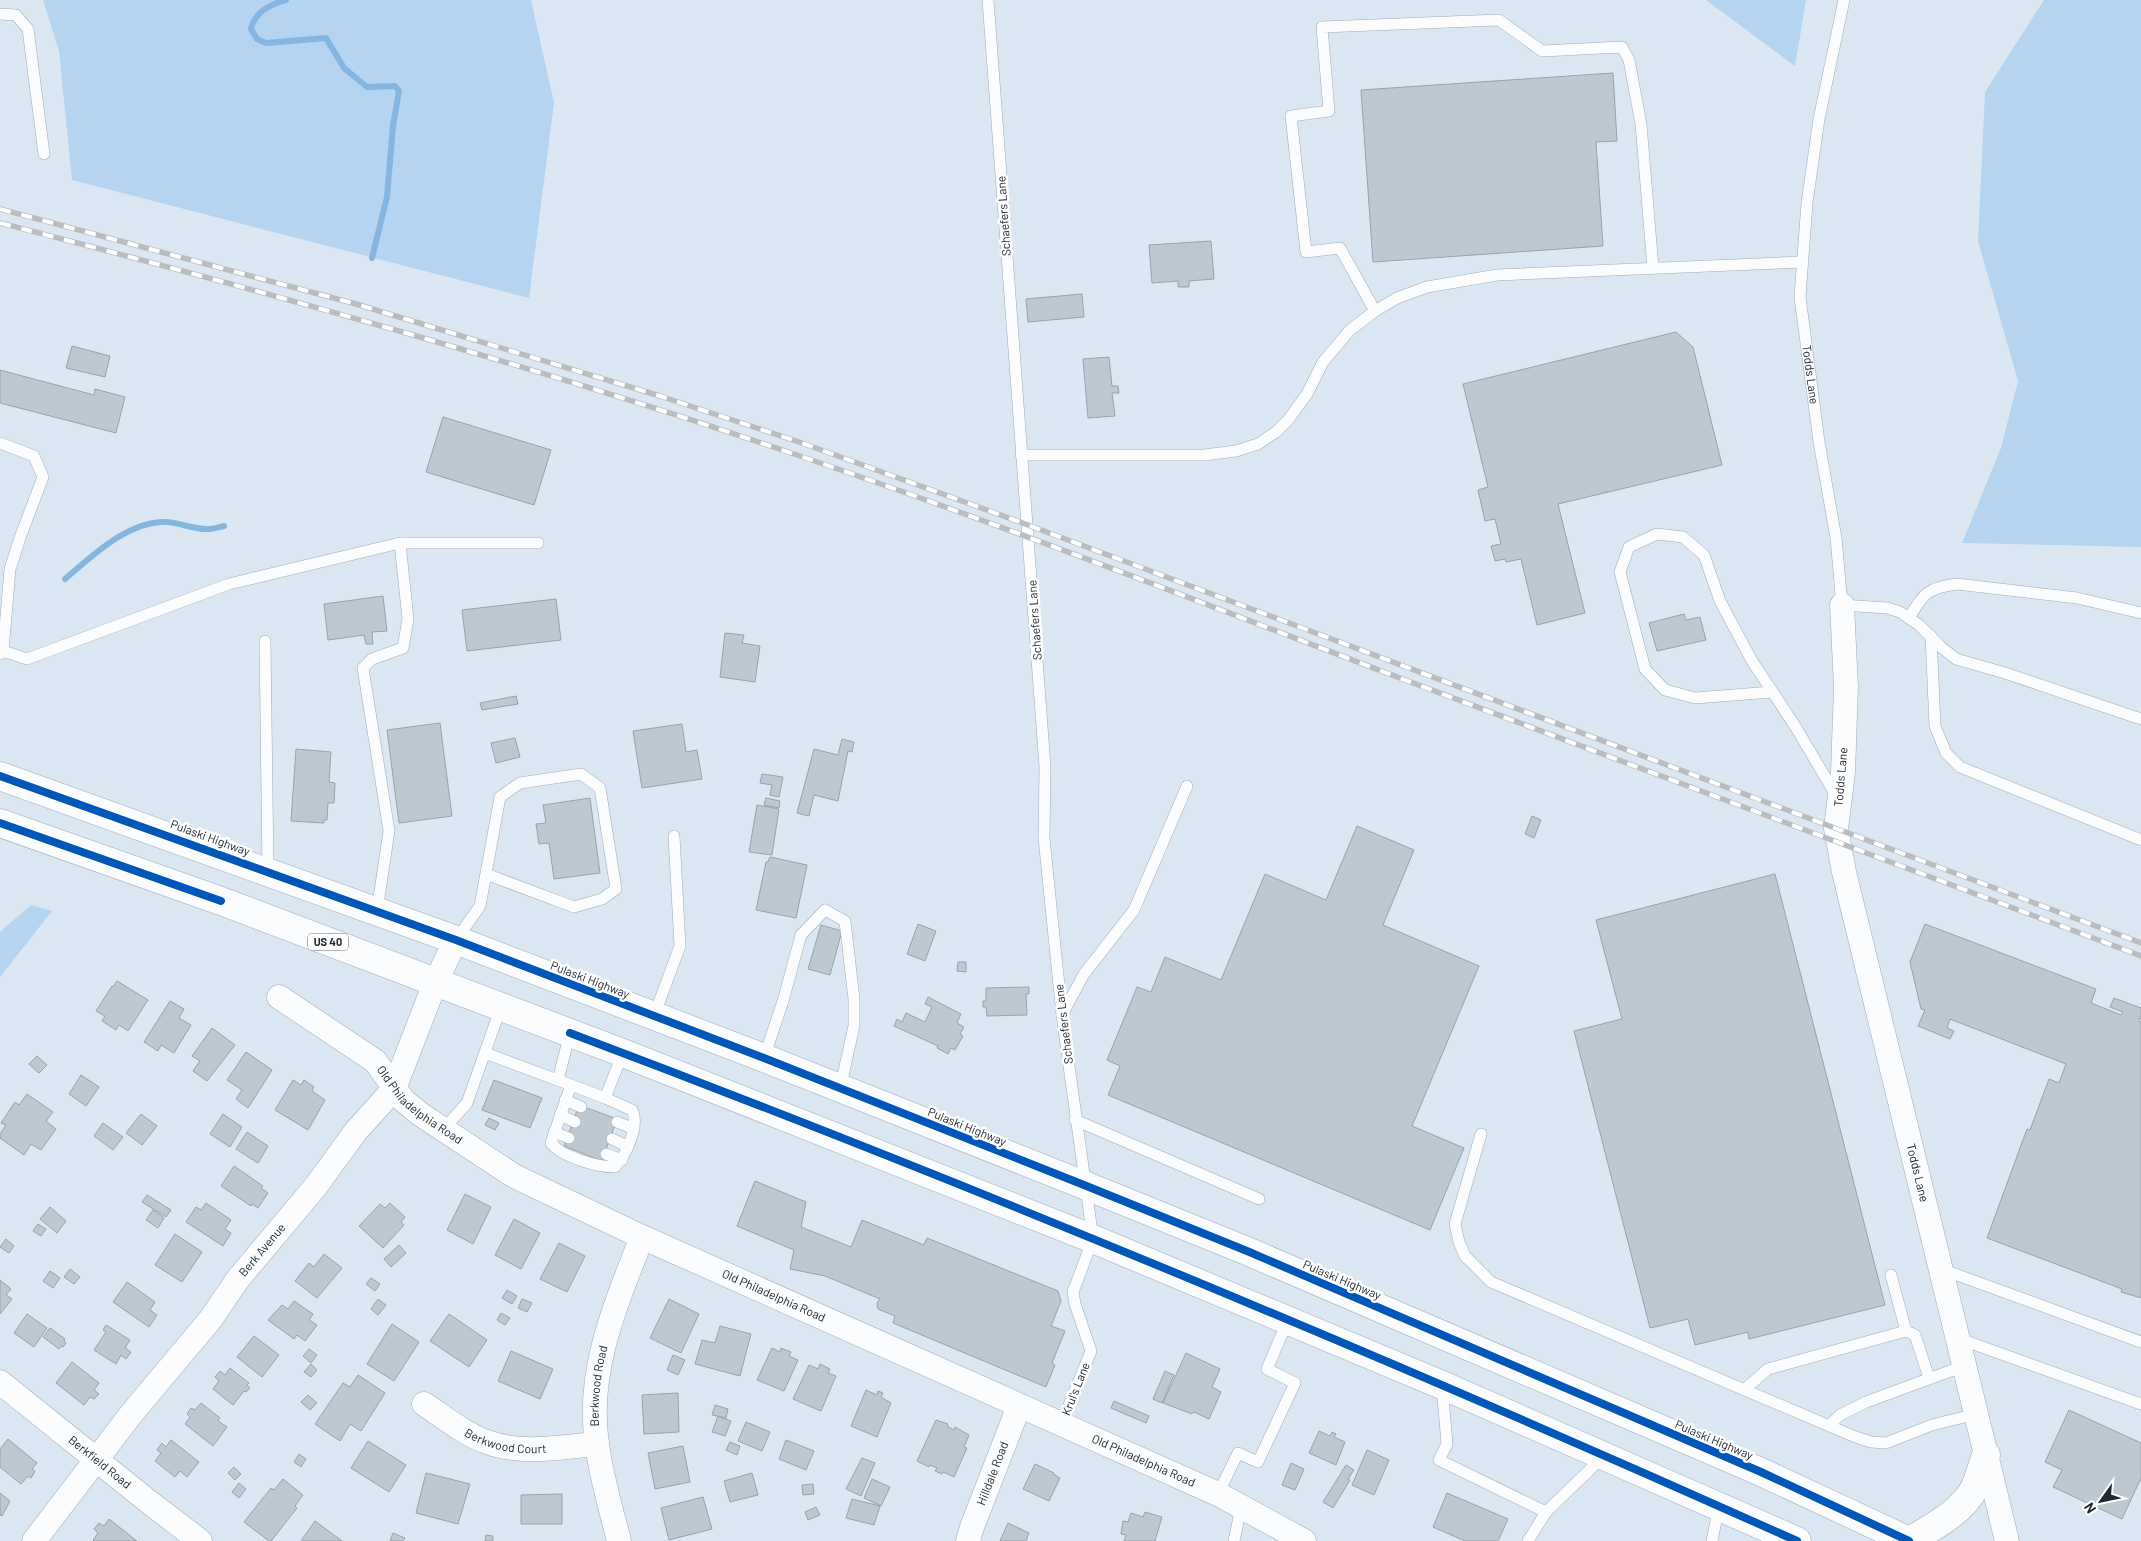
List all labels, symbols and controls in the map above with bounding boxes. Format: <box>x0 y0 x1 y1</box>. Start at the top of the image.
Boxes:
street label: Schaefers Lane <box>993 175 1013 257</box>
street label: Todds Lane <box>1800 344 1822 405</box>
street label: Schaefers Lane <box>1024 579 1044 661</box>
street label: Todds Lane <box>1830 747 1850 807</box>
street label: Pulaski Highway <box>169 816 252 858</box>
road number: US 40 <box>308 934 348 950</box>
street label: Pulaski Highway <box>549 958 632 1001</box>
street label: Schaefers Lane <box>1051 983 1075 1065</box>
street label: Old Philadelphia Road <box>375 1063 466 1146</box>
street label: Pulaski Highway <box>926 1104 1009 1148</box>
street label: Todds Lane <box>1904 1142 1932 1203</box>
street label: Berk Avenue <box>235 1220 288 1279</box>
street label: Pulaski Highway <box>1301 1256 1384 1302</box>
street label: Old Philadelphia Road <box>720 1266 828 1324</box>
street label: Berkwood Road <box>587 1344 609 1427</box>
street label: Krul's Lane <box>1058 1360 1092 1417</box>
street label: Pulaski Highway <box>1673 1416 1756 1462</box>
street label: Berkwood Court <box>463 1425 547 1455</box>
street label: Old Philadelphia Road <box>1090 1431 1198 1489</box>
street label: Berkfield Road <box>66 1432 134 1491</box>
street label: Hilldale Road <box>973 1439 1011 1507</box>
north arrow <box>2076 1476 2126 1526</box>
text: N <box>2080 1500 2099 1517</box>

